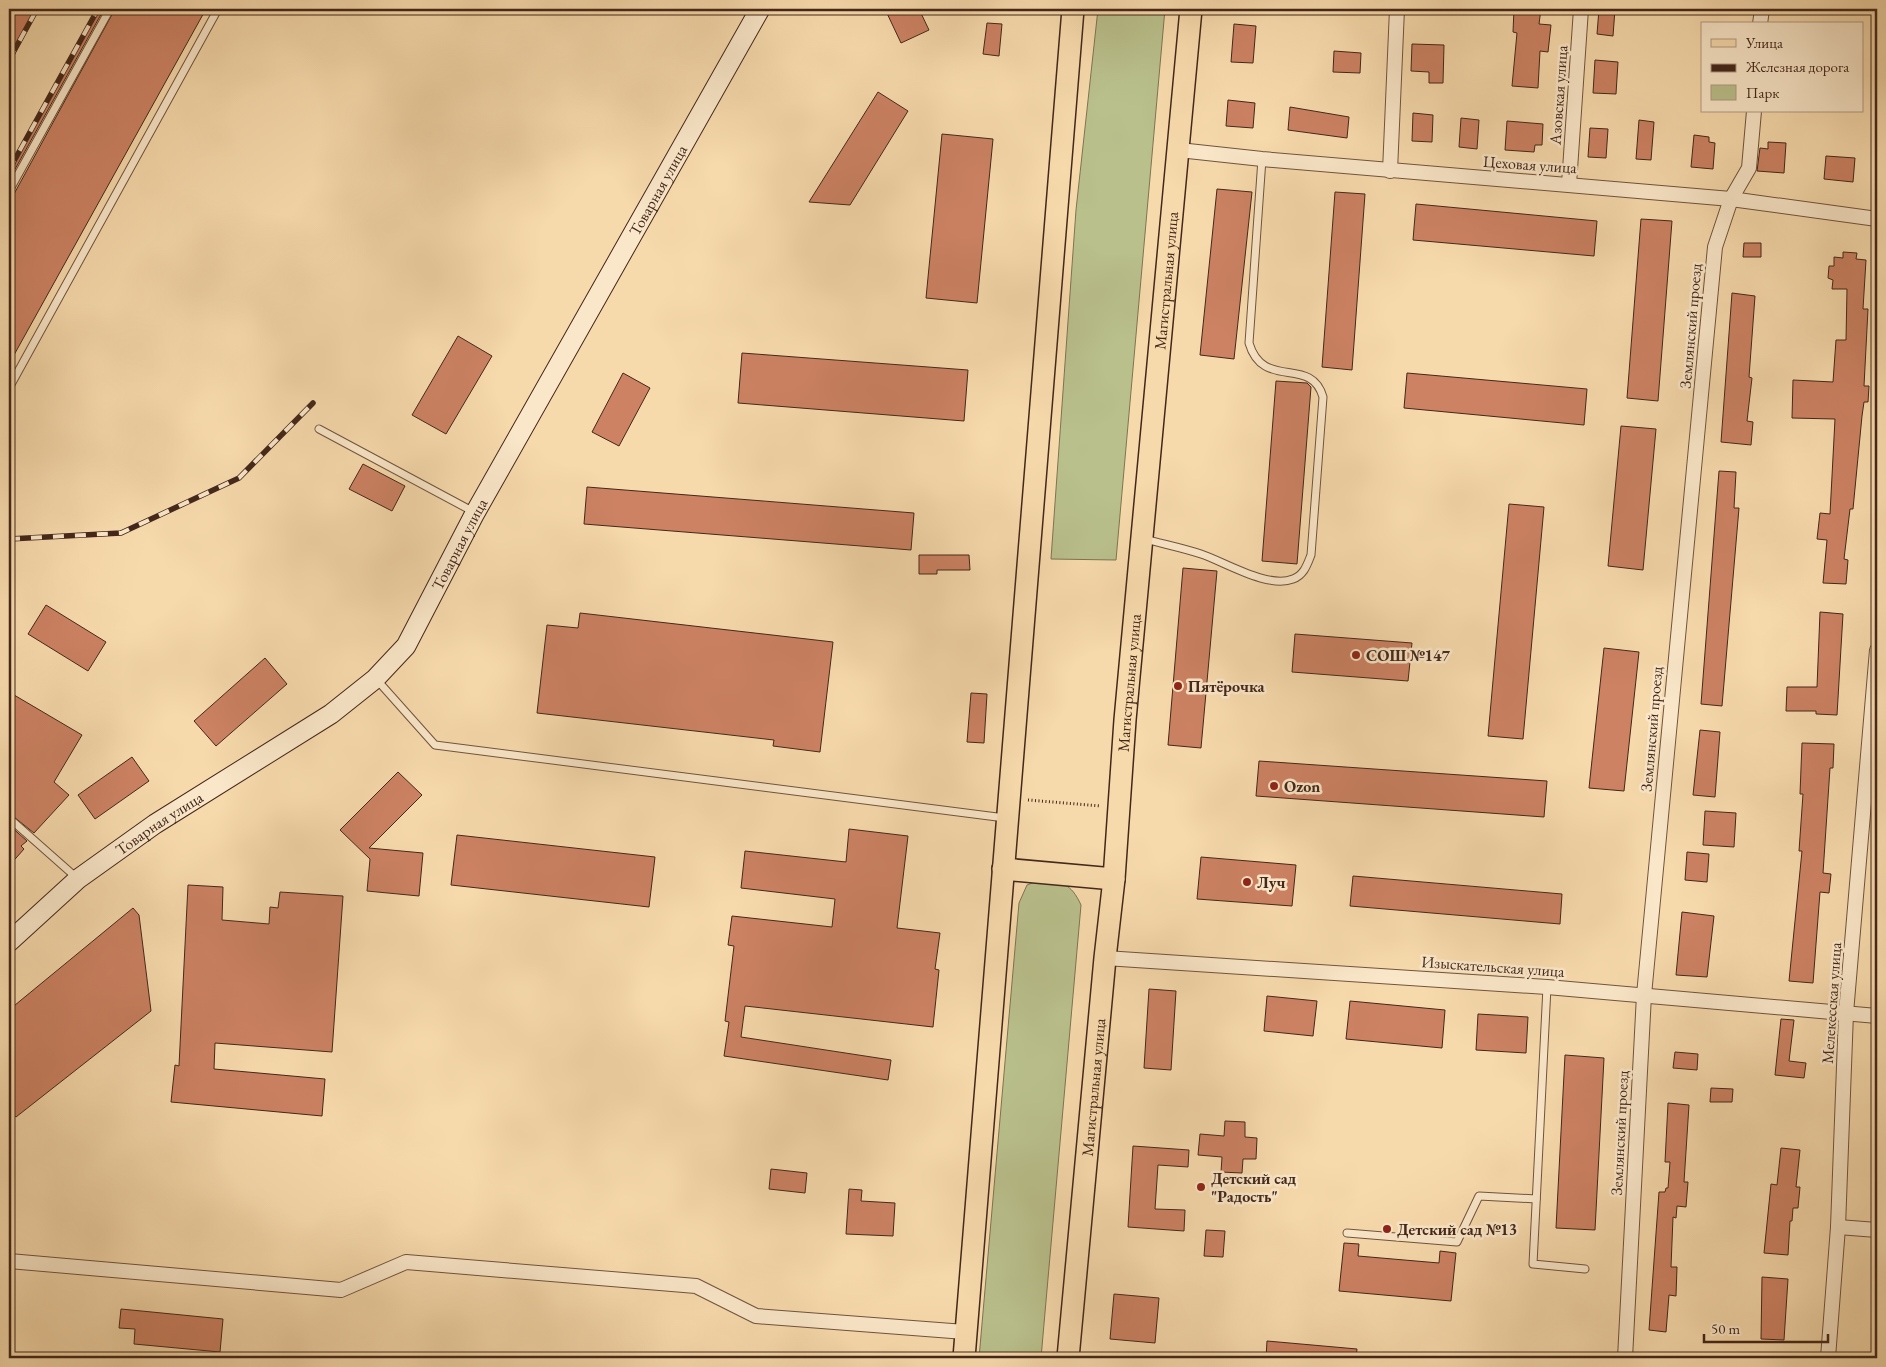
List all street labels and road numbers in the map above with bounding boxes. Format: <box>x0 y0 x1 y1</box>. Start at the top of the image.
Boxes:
street label: Азовская улица <box>1544 44 1572 146</box>
street label: Товарная улица <box>624 141 692 239</box>
street label: Цеховая улица <box>1482 151 1578 178</box>
street label: Магистральная улица <box>1149 210 1183 350</box>
street label: Землянский проезд <box>1675 262 1706 389</box>
street label: Товарная улица <box>427 494 493 594</box>
street label: Магистральная улица <box>1113 612 1146 753</box>
street label: Землянский проезд <box>1636 665 1667 792</box>
street label: Товарная улица <box>111 786 207 860</box>
street label: Мелекесская улица <box>1817 941 1846 1064</box>
street label: Изыскательская улица <box>1421 951 1566 982</box>
street label: Магистральная улица <box>1077 1017 1110 1157</box>
street label: Землянский проезд <box>1606 1069 1633 1196</box>

